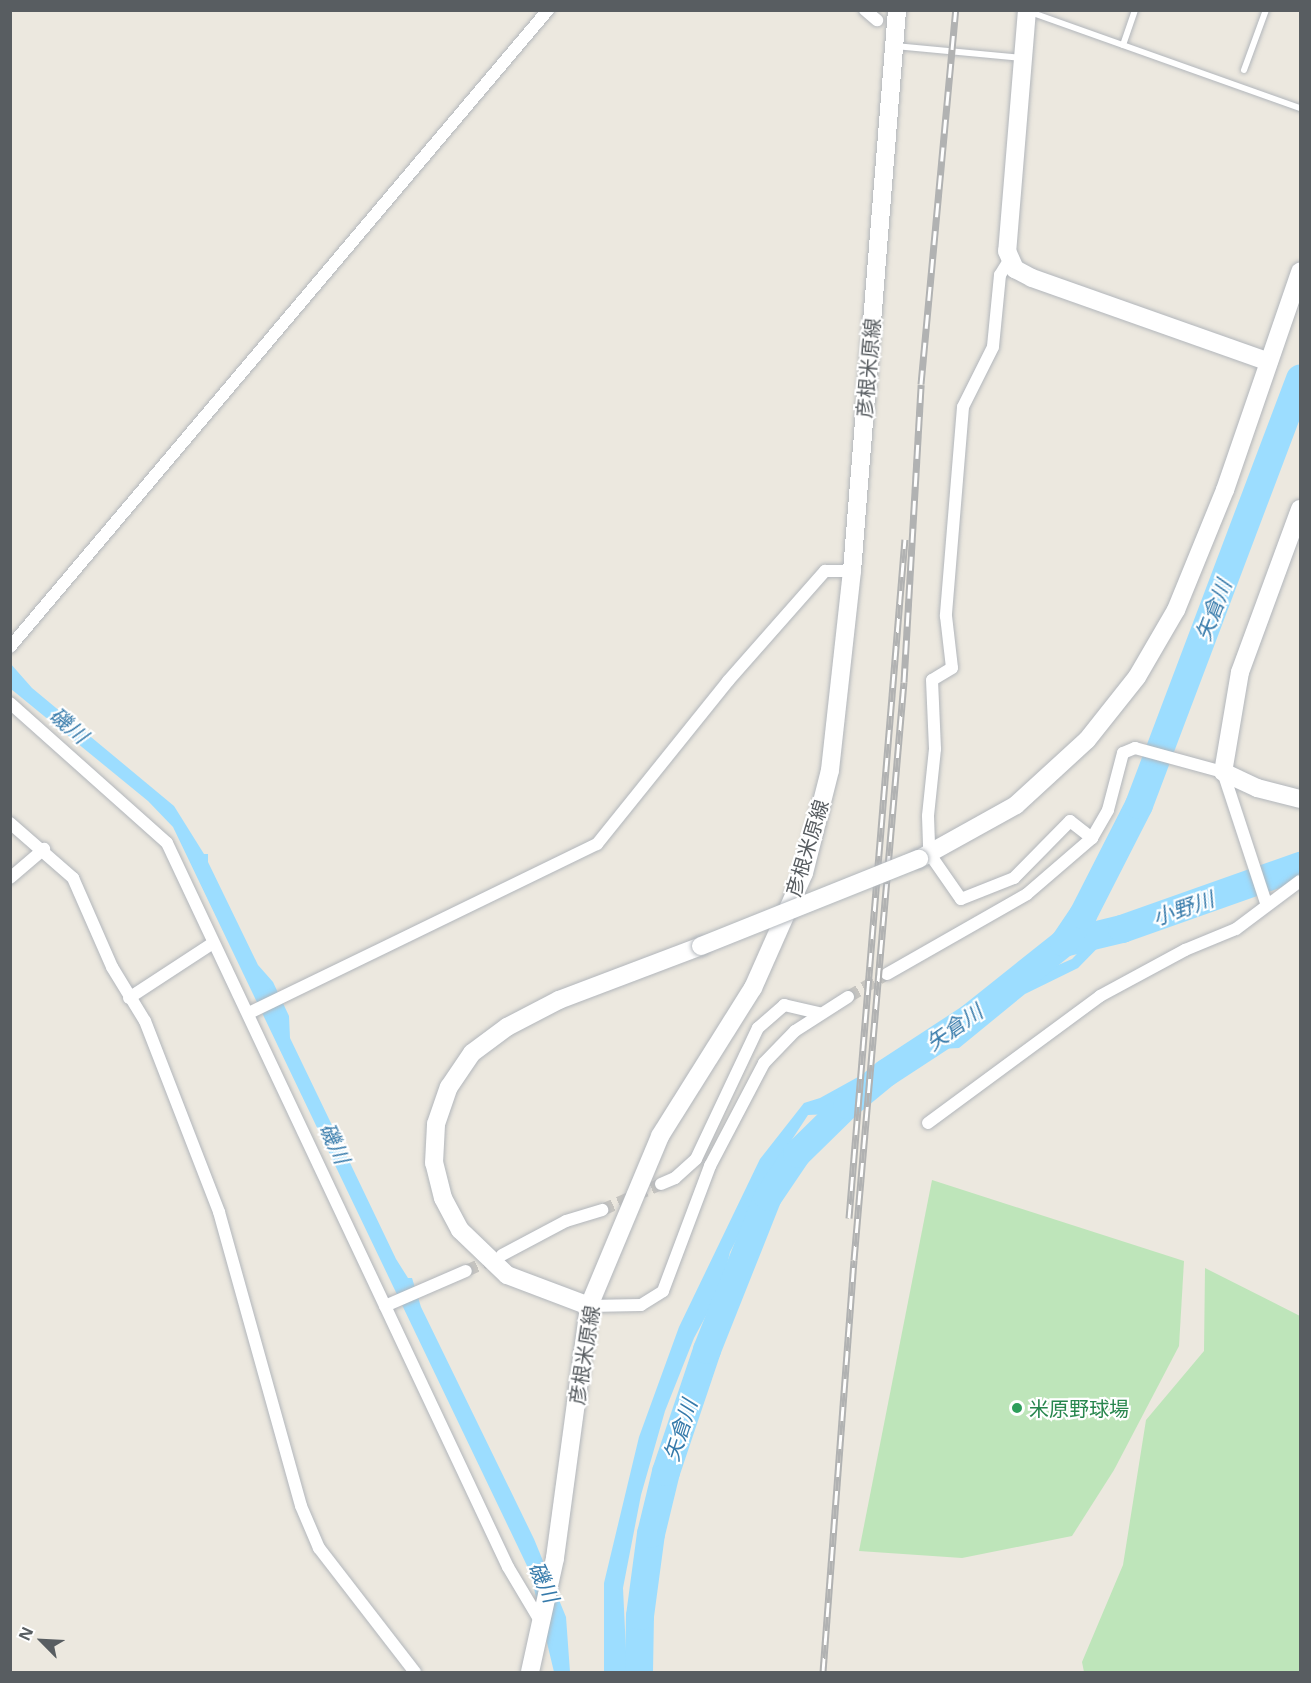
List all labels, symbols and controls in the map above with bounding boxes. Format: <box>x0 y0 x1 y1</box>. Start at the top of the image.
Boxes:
street label: 彦根米原線 <box>852 317 884 419</box>
water label: 矢倉川 <box>1190 576 1236 644</box>
water label: 磯川 <box>45 702 93 748</box>
street label: 彦根米原線 <box>781 797 833 899</box>
water label: 小野川 <box>1149 886 1217 930</box>
water label: 矢倉川 <box>921 999 987 1055</box>
water label: 磯川 <box>315 1119 355 1167</box>
street label: 彦根米原線 <box>564 1304 604 1406</box>
water label: 矢倉川 <box>658 1396 702 1464</box>
place label: 米原野球場 <box>1029 1396 1129 1420</box>
marker: 米原野球場 <box>1010 1401 1024 1415</box>
water label: 磯川 <box>524 1558 564 1606</box>
north arrow <box>12 1611 72 1671</box>
text: N <box>13 1623 38 1644</box>

